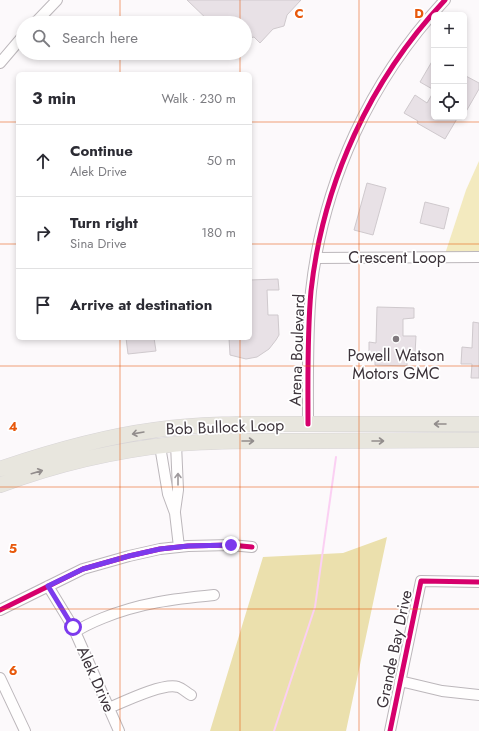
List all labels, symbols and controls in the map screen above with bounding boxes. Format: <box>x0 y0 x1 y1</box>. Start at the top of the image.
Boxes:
text: C <box>294 4 304 23</box>
text: D <box>414 4 424 23</box>
map controls <box>431 12 467 120</box>
button: + <box>431 12 467 48</box>
search box <box>16 16 252 60</box>
icon: search <box>30 27 52 49</box>
text: Search here <box>62 27 138 49</box>
button: − <box>431 48 467 84</box>
button: locate <box>431 84 467 120</box>
text: 3 min <box>32 86 76 110</box>
text: Walk · 230 m <box>161 89 236 108</box>
text: Continue <box>70 140 133 162</box>
icon: ahead <box>32 150 54 172</box>
text: 50 m <box>207 151 236 170</box>
text: Alek Drive <box>70 162 127 181</box>
text: Turn right <box>70 212 138 234</box>
icon: right <box>32 222 54 244</box>
text: 180 m <box>201 223 236 242</box>
text: Sina Drive <box>70 234 126 253</box>
street label: Crescent Loop <box>348 246 446 269</box>
icon: arrive <box>32 294 54 316</box>
text: Arrive at destination <box>70 294 212 316</box>
street label: Arena Boulevard <box>284 294 310 406</box>
marker: Powell Watson Motors GMC <box>391 334 401 344</box>
place label: Powell Watson Motors GMC <box>347 344 445 385</box>
street label: Bob Bullock Loop <box>165 413 285 441</box>
text: 4 <box>8 417 18 436</box>
one-way arrow <box>434 420 447 428</box>
one-way arrow <box>132 429 145 437</box>
one-way arrow <box>241 437 254 445</box>
one-way arrow <box>371 437 384 445</box>
one-way arrow <box>30 468 43 475</box>
one-way arrow <box>174 473 182 486</box>
route end <box>222 536 240 554</box>
text: 5 <box>9 539 17 558</box>
street label: Grande Bay Drive <box>370 588 418 710</box>
route start <box>64 618 82 636</box>
street label: Alek Drive <box>71 642 121 716</box>
text: 6 <box>9 661 18 680</box>

